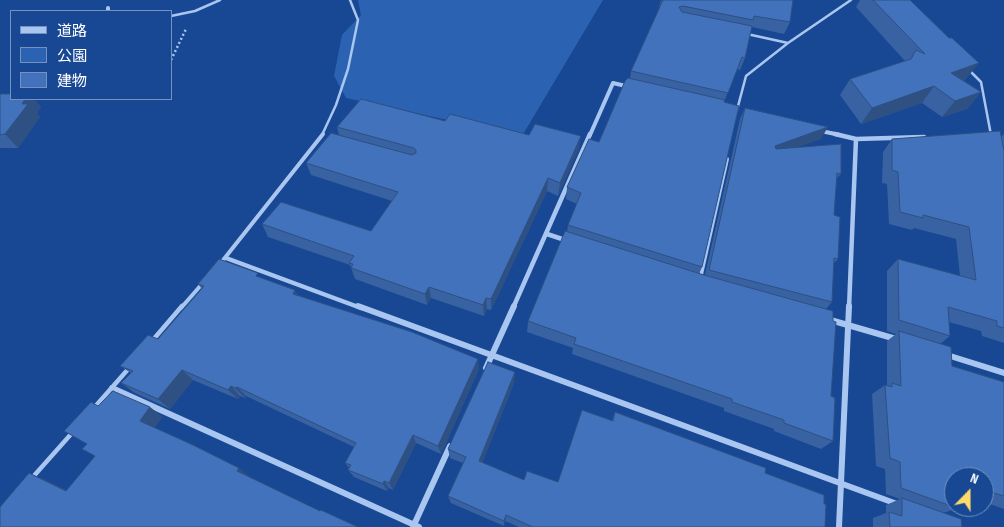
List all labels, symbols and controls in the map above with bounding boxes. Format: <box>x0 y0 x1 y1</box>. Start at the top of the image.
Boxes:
legend <box>10 10 172 100</box>
text: 道路 <box>57 22 87 41</box>
text: 公園 <box>57 47 87 66</box>
text: 建物 <box>57 72 87 91</box>
north arrow <box>944 467 994 517</box>
text: N <box>968 469 981 488</box>

